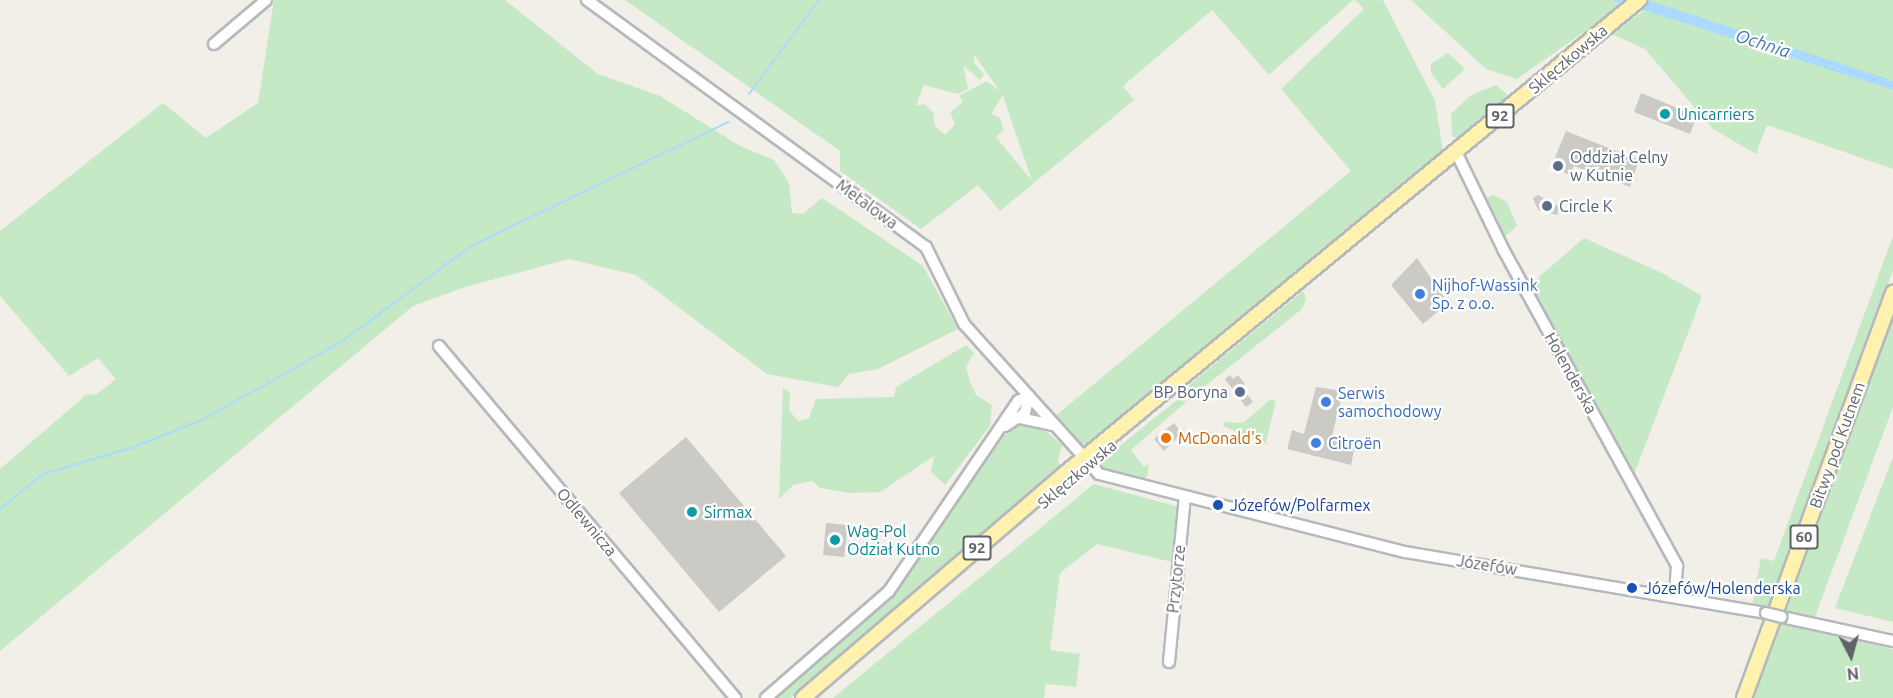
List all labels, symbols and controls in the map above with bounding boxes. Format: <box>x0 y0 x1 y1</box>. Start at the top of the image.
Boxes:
street label: Sklęczkowska <box>1525 20 1611 98</box>
water label: Ochnia <box>1733 24 1793 62</box>
road number: 92 <box>1485 104 1515 128</box>
place label: Unicarriers <box>1677 104 1754 124</box>
marker: Unicarriers <box>1658 107 1672 121</box>
place label: Oddział Celny w Kutnie <box>1570 147 1668 185</box>
marker: Oddział Celny w Kutnie <box>1551 159 1565 173</box>
street label: Metalowa <box>832 175 902 233</box>
place label: Circle K <box>1559 196 1613 216</box>
marker: Circle K <box>1540 199 1554 213</box>
place label: Nijhof-Wassink Sp. z o.o. <box>1432 275 1538 313</box>
marker: Nijhof-Wassink Sp. z o.o. <box>1413 287 1427 301</box>
street label: Holenderska <box>1541 329 1601 417</box>
street label: Bitwy pod Kutnem <box>1805 379 1869 511</box>
place label: BP Boryna <box>1154 382 1228 402</box>
place label: Serwis samochodowy <box>1338 383 1441 421</box>
marker: BP Boryna <box>1233 385 1247 399</box>
marker: Serwis samochodowy <box>1319 395 1333 409</box>
place label: McDonald's <box>1178 428 1262 448</box>
marker: McDonald's <box>1159 431 1173 445</box>
place label: Citroën <box>1328 433 1381 453</box>
street label: Sklęczkowska <box>1034 435 1120 513</box>
marker: Citroën <box>1309 436 1323 450</box>
street label: Odlewnicza <box>553 484 621 560</box>
place label: Józefów/Polfarmex <box>1230 495 1371 515</box>
marker: Józefów/Polfarmex <box>1211 498 1225 512</box>
place label: Sirmax <box>704 502 752 522</box>
marker: Sirmax <box>685 505 699 519</box>
place label: Wag-Pol Odział Kutno <box>847 521 940 559</box>
road number: 60 <box>1789 525 1819 549</box>
marker: Wag-Pol Odział Kutno <box>828 533 842 547</box>
road number: 92 <box>962 536 992 560</box>
street label: Przytorze <box>1163 544 1189 614</box>
street label: Józefów <box>1455 551 1519 579</box>
place label: Józefów/Holenderska <box>1644 578 1801 598</box>
marker: Józefów/Holenderska <box>1625 581 1639 595</box>
north arrow <box>1821 626 1881 686</box>
text: N <box>1846 664 1860 683</box>

